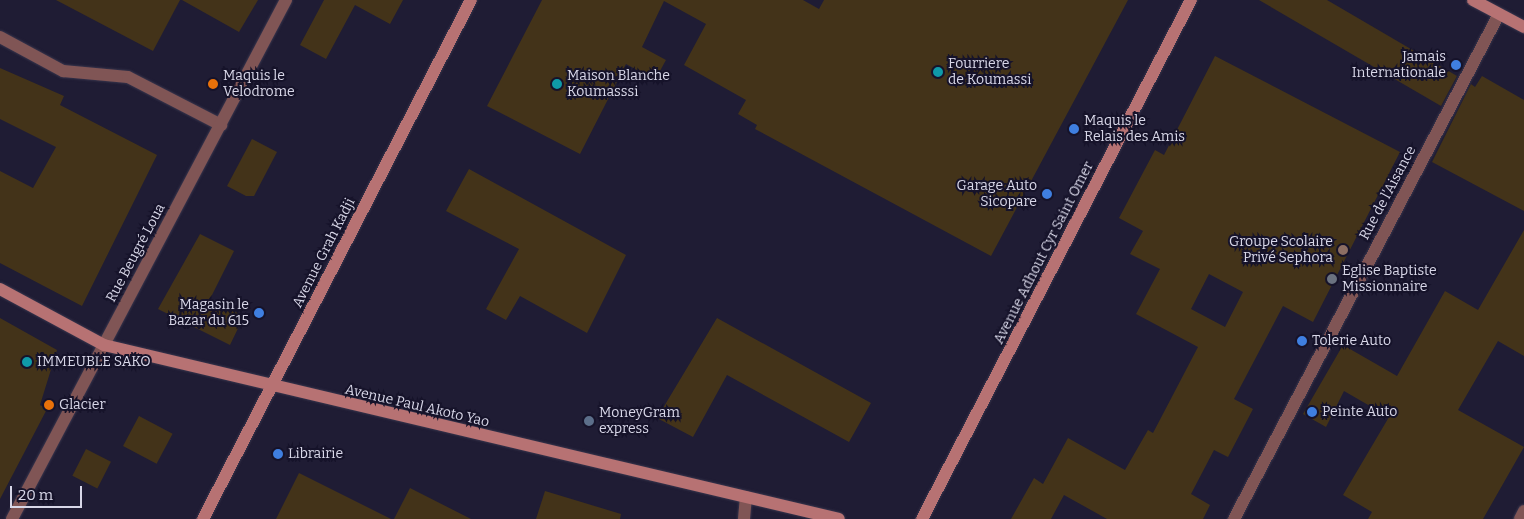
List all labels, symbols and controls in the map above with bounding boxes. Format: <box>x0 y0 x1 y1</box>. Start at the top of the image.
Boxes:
place label: Jamais Internationale <box>1352 49 1446 82</box>
place label: Fourriere de Koumassi <box>948 56 1031 88</box>
marker: Jamais Internationale <box>1450 59 1462 71</box>
marker: Fourriere de Koumassi <box>932 66 944 78</box>
place label: Maquis le Velodrome <box>223 68 295 100</box>
place label: Maison Blanche Koumasssi <box>567 68 670 100</box>
marker: Maquis le Velodrome <box>207 78 219 90</box>
marker: Maison Blanche Koumasssi <box>551 78 563 90</box>
place label: Maquis le Relais des Amis <box>1084 113 1185 146</box>
marker: Maquis le Relais des Amis <box>1068 123 1080 135</box>
street label: Rue de l'Aisance <box>1356 143 1420 243</box>
street label: Avenue Adhout Cyr Saint Omer <box>991 159 1097 347</box>
place label: Garage Auto Sicopare <box>957 178 1037 210</box>
marker: Garage Auto Sicopare <box>1041 188 1053 200</box>
street label: Avenue Grah Kadji <box>289 195 359 311</box>
street label: Rue Beugré Loua <box>103 201 169 305</box>
place label: Groupe Scolaire Privé Sephora <box>1229 234 1333 266</box>
marker: Groupe Scolaire Privé Sephora <box>1337 244 1349 256</box>
place label: Eglise Baptiste Missionnaire <box>1342 263 1437 296</box>
marker: Eglise Baptiste Missionnaire <box>1326 273 1338 285</box>
place label: Magasin le Bazar du 615 <box>168 297 249 330</box>
marker: Magasin le Bazar du 615 <box>253 307 265 319</box>
place label: Tolerie Auto <box>1312 333 1391 349</box>
marker: Tolerie Auto <box>1296 335 1308 347</box>
place label: IMMEUBLE SAKO <box>37 354 151 370</box>
marker: IMMEUBLE SAKO <box>21 356 33 368</box>
street label: Avenue Paul Akoto Yao <box>343 381 491 431</box>
place label: Glacier <box>59 397 106 413</box>
marker: Glacier <box>43 399 55 411</box>
place label: Peinte Auto <box>1322 404 1397 420</box>
place label: MoneyGram express <box>599 405 680 438</box>
marker: Peinte Auto <box>1306 406 1318 418</box>
marker: MoneyGram express <box>583 415 595 427</box>
place label: Librairie <box>288 446 343 462</box>
marker: Librairie <box>272 448 284 460</box>
scale bar <box>12 476 85 508</box>
text: 20 m <box>18 486 53 504</box>

